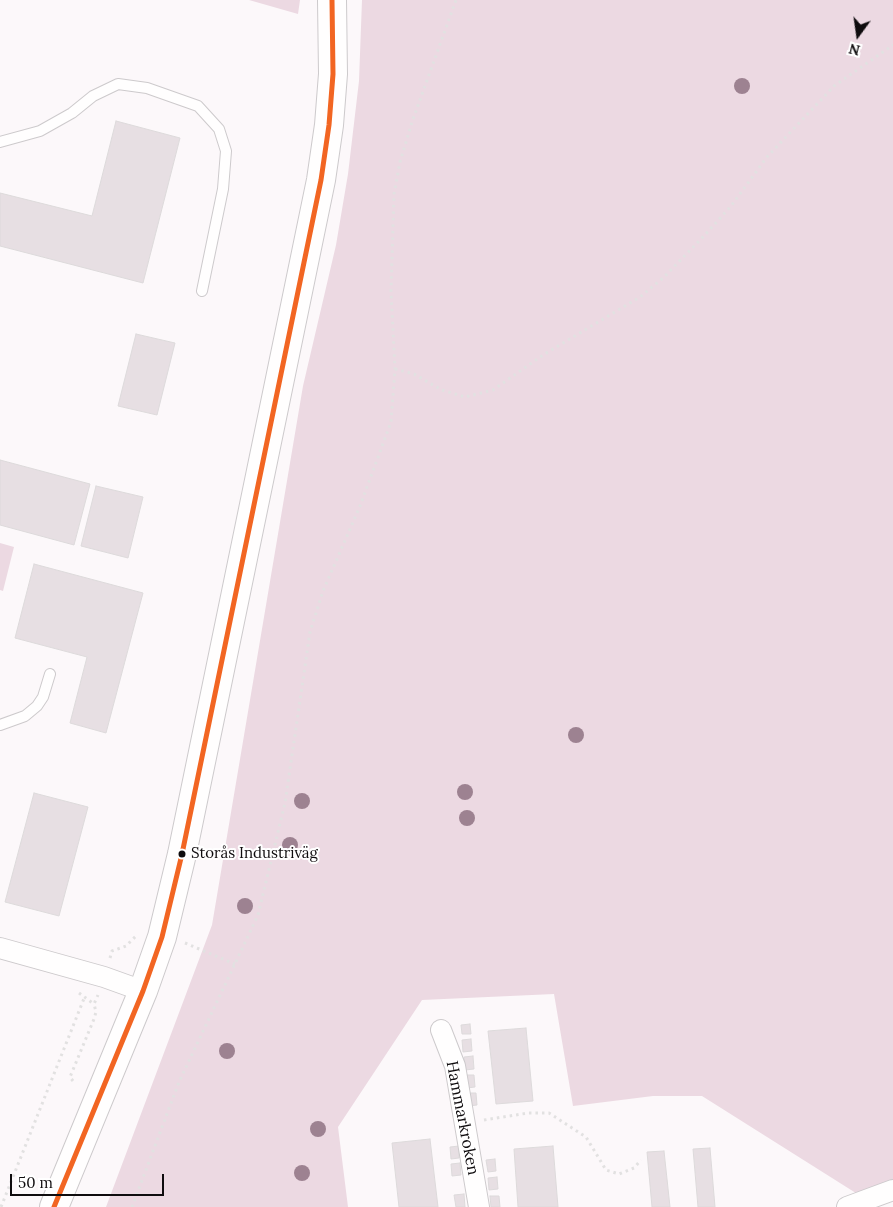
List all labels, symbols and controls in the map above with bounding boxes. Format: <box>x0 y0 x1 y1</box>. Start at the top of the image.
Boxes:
north arrow <box>833 10 883 60</box>
text: N <box>847 40 862 60</box>
place label: Storås Industriväg <box>191 845 318 863</box>
marker: Storås Industriväg <box>177 849 187 859</box>
street label: Hammarkroken <box>442 1059 482 1177</box>
scale bar <box>12 1164 166 1196</box>
text: 50 m <box>18 1173 53 1192</box>

